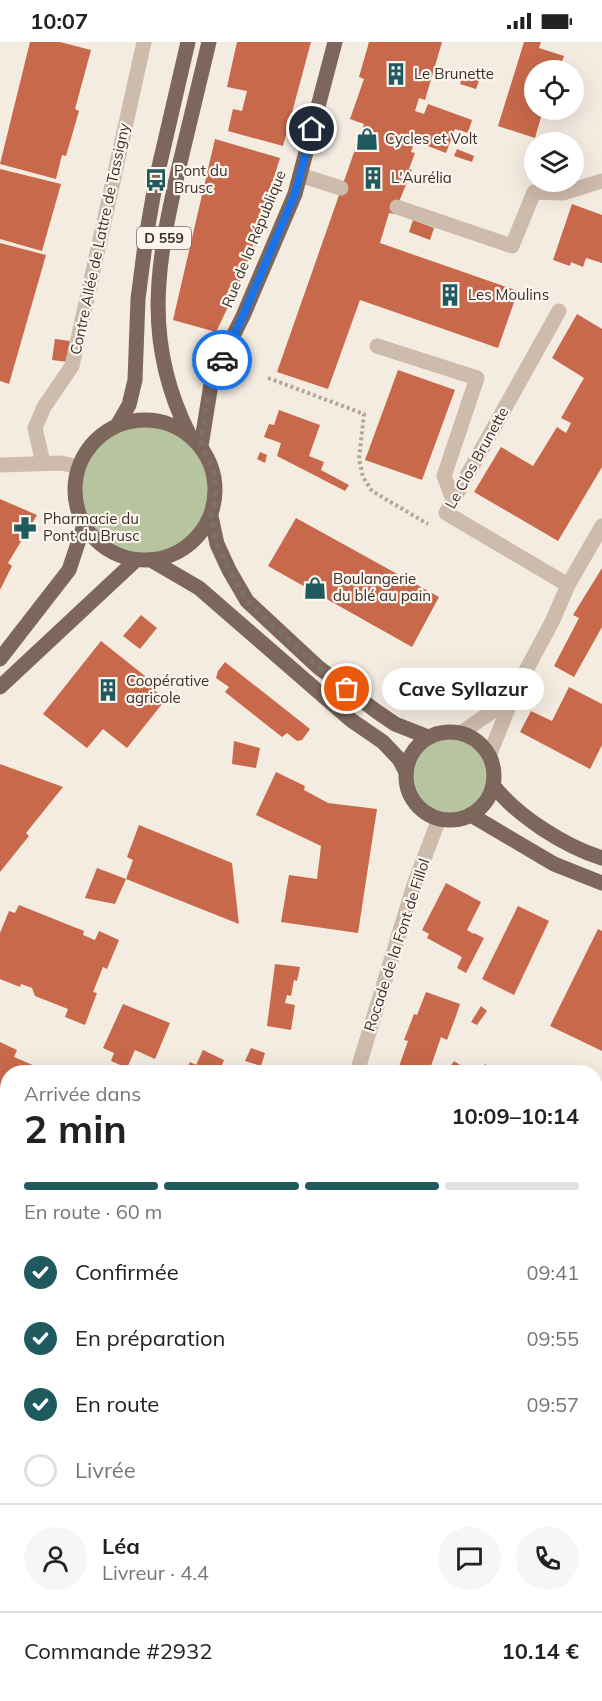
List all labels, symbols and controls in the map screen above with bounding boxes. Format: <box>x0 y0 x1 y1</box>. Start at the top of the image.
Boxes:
text: 10:07 <box>30 7 88 35</box>
map controls <box>524 60 584 192</box>
button: locate <box>524 60 584 120</box>
building icon: Le Brunette <box>383 61 409 87</box>
place label: Le Brunette <box>414 64 494 83</box>
pin <box>286 103 337 154</box>
icon: home <box>295 112 328 145</box>
street label: Contre Allée de Lattre de Tassigny <box>66 121 133 356</box>
shop icon: Cycles et Volt <box>354 126 380 152</box>
place label: Cycles et Volt <box>385 129 478 148</box>
button: layers <box>524 132 584 192</box>
place label: Pont du Brusc <box>174 161 228 197</box>
building icon: L'Aurélia <box>360 165 386 191</box>
bus stop icon: Pont du Brusc <box>143 167 169 193</box>
street label: Rue de la République <box>217 167 290 310</box>
place label: L'Aurélia <box>391 168 452 187</box>
road number: D 559 <box>137 227 191 249</box>
building icon: Les Moulins <box>437 282 463 308</box>
place label: Les Moulins <box>468 285 549 304</box>
courier <box>192 330 252 390</box>
icon: car <box>206 344 239 377</box>
street label: Le Clos Brunette <box>441 403 512 512</box>
place label: Pharmacie du Pont du Brusc <box>43 509 140 545</box>
pharmacy icon: Pharmacie du Pont du Brusc <box>12 515 38 541</box>
place label: Boulangerie du blé au pain <box>333 569 431 605</box>
shop icon: Boulangerie du blé au pain <box>302 575 328 601</box>
pin <box>321 663 372 714</box>
callout: Cave Syllazur <box>383 668 545 710</box>
place label: Coopérative agricole <box>126 671 209 707</box>
icon: bag <box>330 672 363 705</box>
text: Cave Syllazur <box>398 676 528 701</box>
building icon: Coopérative agricole <box>95 677 121 703</box>
street label: Rocade de la Font de Fillol <box>360 856 433 1034</box>
text: Arrivée dans <box>24 1081 141 1106</box>
text: 10:09–10:14 <box>451 1102 579 1130</box>
text: 2 min <box>24 1104 127 1153</box>
text: En route · 60 m <box>24 1199 162 1224</box>
icon: check <box>24 1256 57 1289</box>
text: Confirmée <box>75 1258 179 1286</box>
text: 09:41 <box>526 1260 579 1285</box>
icon: check <box>24 1322 57 1355</box>
text: En préparation <box>75 1324 225 1352</box>
text: 09:55 <box>526 1326 579 1351</box>
icon: check <box>24 1388 57 1421</box>
text: En route <box>75 1390 159 1418</box>
text: 09:57 <box>526 1392 579 1417</box>
text: Livrée <box>75 1456 136 1484</box>
button: person <box>24 1527 87 1590</box>
button: chat <box>438 1527 501 1590</box>
button: phone <box>516 1527 579 1590</box>
text: Léa <box>102 1532 140 1560</box>
text: Livreur · 4.4 <box>102 1560 209 1585</box>
text: Commande #2932 <box>24 1637 212 1665</box>
text: 10.14 € <box>502 1637 579 1665</box>

